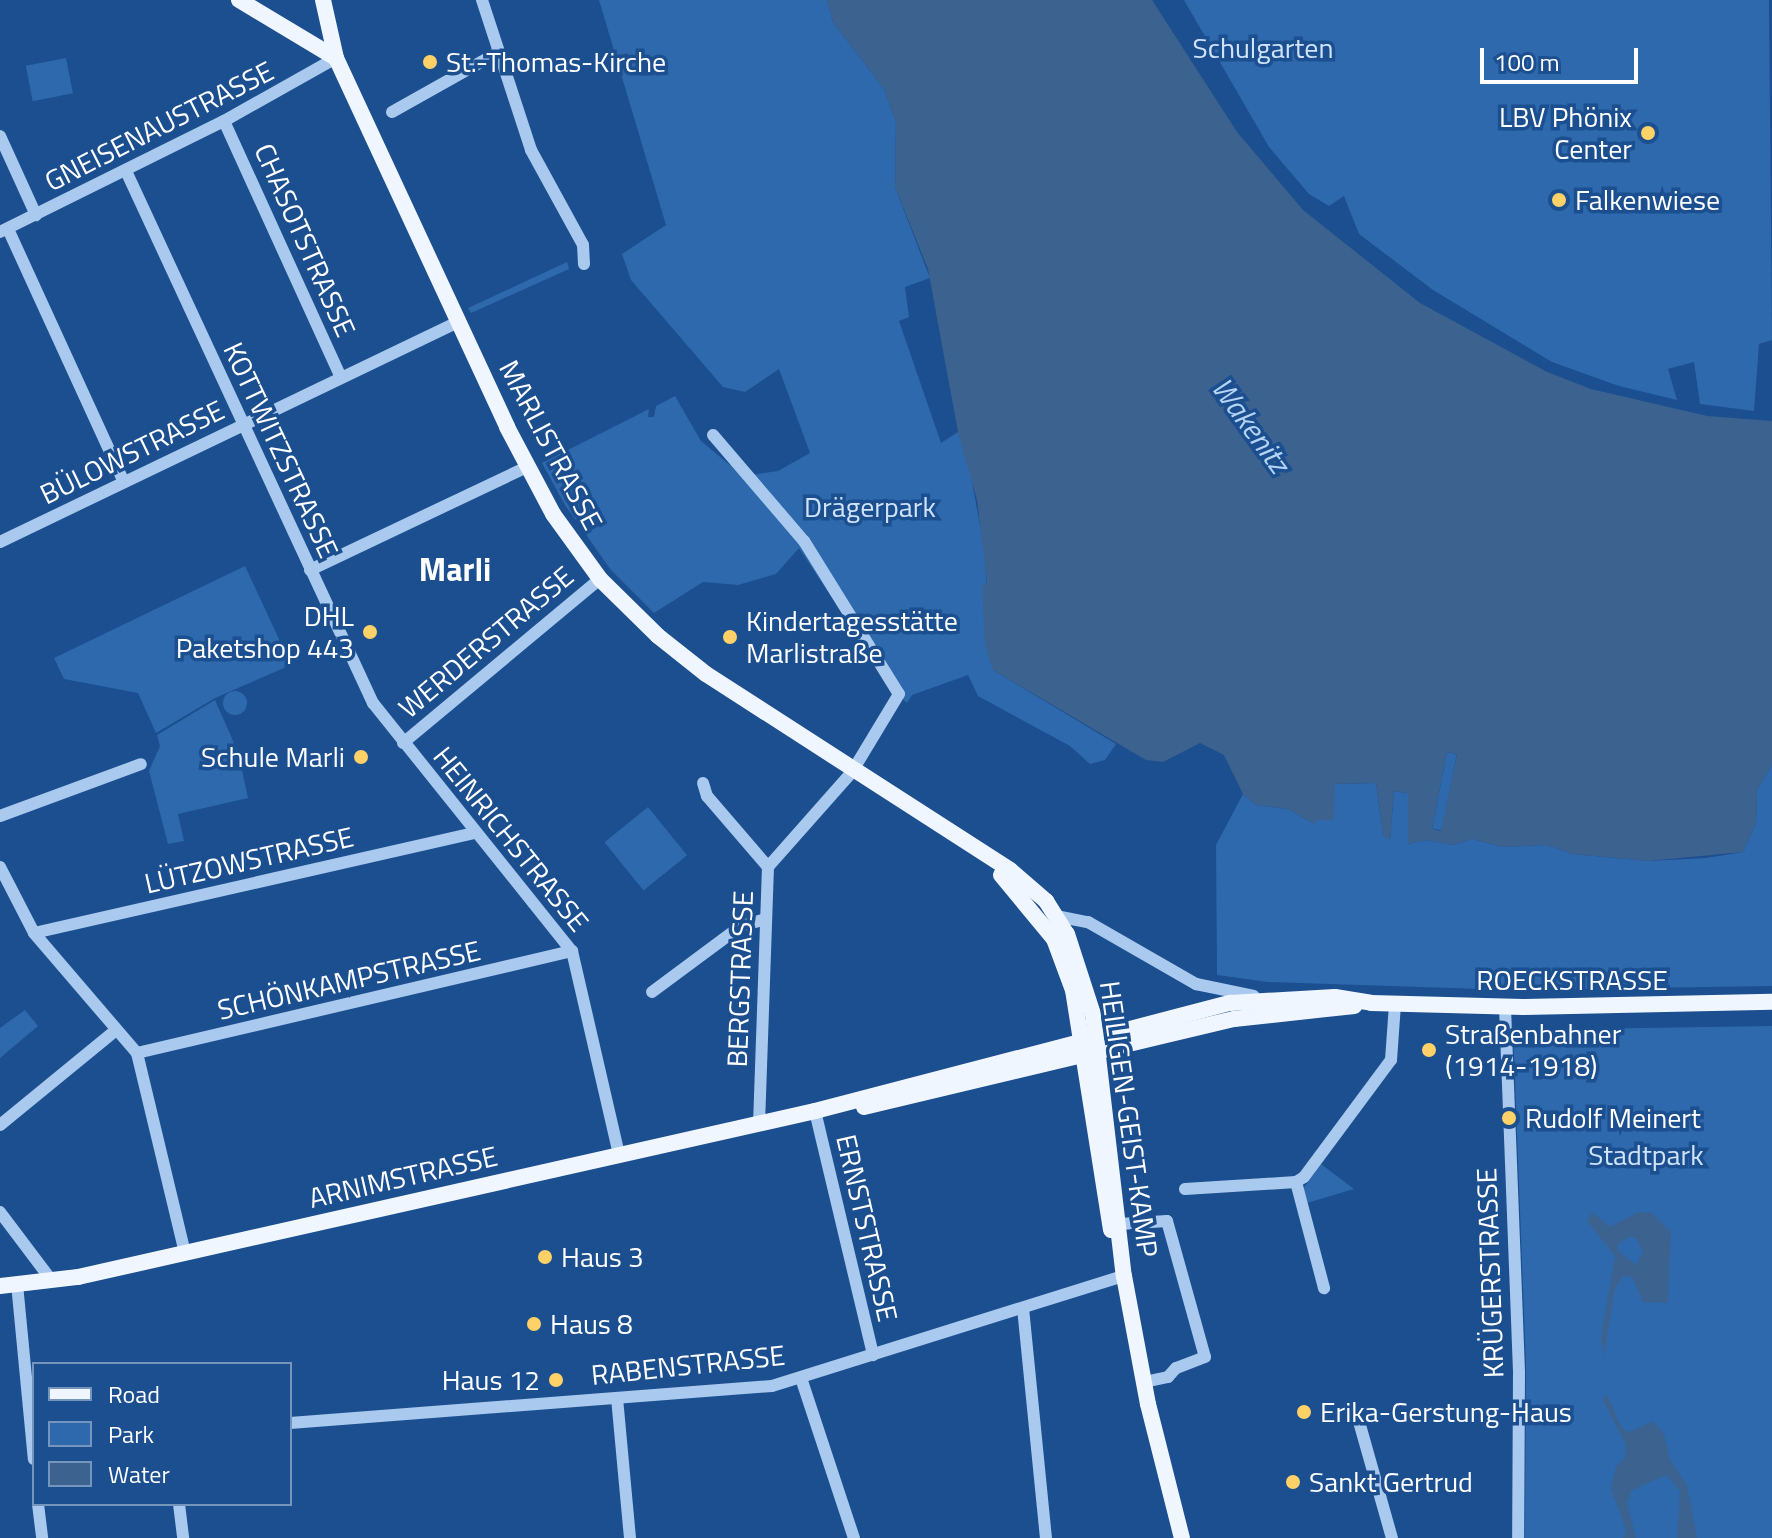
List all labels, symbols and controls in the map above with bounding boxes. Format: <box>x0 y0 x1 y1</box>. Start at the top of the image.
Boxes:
park label: Schulgarten <box>1193 31 1333 65</box>
scale bar <box>1484 32 1642 82</box>
text: 100 m <box>1494 44 1560 80</box>
place label: St.-Thomas-Kirche <box>446 45 666 79</box>
marker: St.-Thomas-Kirche <box>421 53 439 71</box>
street label: GNEISENAUSTRASSE <box>39 54 279 198</box>
place label: LBV Phönix Center <box>1499 100 1632 166</box>
marker: LBV Phönix Center <box>1639 124 1657 142</box>
street label: CHASOTSTRASSE <box>247 138 363 342</box>
place label: Falkenwiese <box>1575 183 1720 217</box>
marker: Falkenwiese <box>1550 191 1568 209</box>
street label: KOTTWITZSTRASSE <box>216 337 346 563</box>
street label: MARLISTRASSE <box>492 355 610 535</box>
water label: Wakenitz <box>1204 370 1298 480</box>
street label: BÜLOWSTRASSE <box>34 393 230 511</box>
park label: Drägerpark <box>804 490 936 524</box>
district label: Marli <box>419 550 491 588</box>
street label: WERDERSTRASSE <box>392 559 580 725</box>
place label: DHL Paketshop 443 <box>176 599 354 665</box>
place label: Kindertagesstätte Marlistraße <box>746 604 958 670</box>
marker: DHL Paketshop 443 <box>361 623 379 641</box>
marker: Kindertagesstätte Marlistraße <box>721 628 739 646</box>
place label: Schule Marli <box>201 740 345 774</box>
street label: HEINRICHSTRASSE <box>426 740 596 938</box>
marker: Schule Marli <box>352 748 370 766</box>
street label: LÜTZOWSTRASSE <box>141 820 357 900</box>
street label: BERGSTRASSE <box>720 890 760 1068</box>
street label: SCHÖNKAMPSTRASSE <box>214 933 484 1027</box>
street label: ROECKSTRASSE <box>1476 963 1668 997</box>
street label: HEILIGEN-GEIST-KAMP <box>1093 979 1165 1259</box>
place label: Straßenbahner (1914-1918) <box>1445 1017 1621 1083</box>
marker: Straßenbahner (1914-1918) <box>1420 1041 1438 1059</box>
place label: Rudolf Meinert <box>1525 1101 1701 1135</box>
marker: Rudolf Meinert <box>1500 1109 1518 1127</box>
street label: ERNSTSTRASSE <box>829 1131 905 1325</box>
park label: Stadtpark <box>1588 1138 1704 1172</box>
street label: ARNIMSTRASSE <box>305 1139 501 1215</box>
street label: KRÜGERSTRASSE <box>1470 1167 1510 1379</box>
place label: Haus 3 <box>561 1240 644 1274</box>
marker: Haus 3 <box>536 1248 554 1266</box>
place label: Haus 8 <box>550 1307 633 1341</box>
marker: Haus 8 <box>525 1315 543 1333</box>
street label: RABENSTRASSE <box>589 1338 787 1392</box>
legend <box>32 1362 292 1506</box>
place label: Haus 12 <box>442 1363 540 1397</box>
marker: Haus 12 <box>547 1371 565 1389</box>
text: Road <box>108 1376 160 1412</box>
place label: Erika-Gerstung-Haus <box>1320 1395 1572 1429</box>
marker: Erika-Gerstung-Haus <box>1295 1403 1313 1421</box>
text: Park <box>108 1416 154 1452</box>
text: Water <box>108 1456 170 1492</box>
place label: Sankt Gertrud <box>1309 1465 1473 1499</box>
marker: Sankt Gertrud <box>1284 1473 1302 1491</box>

